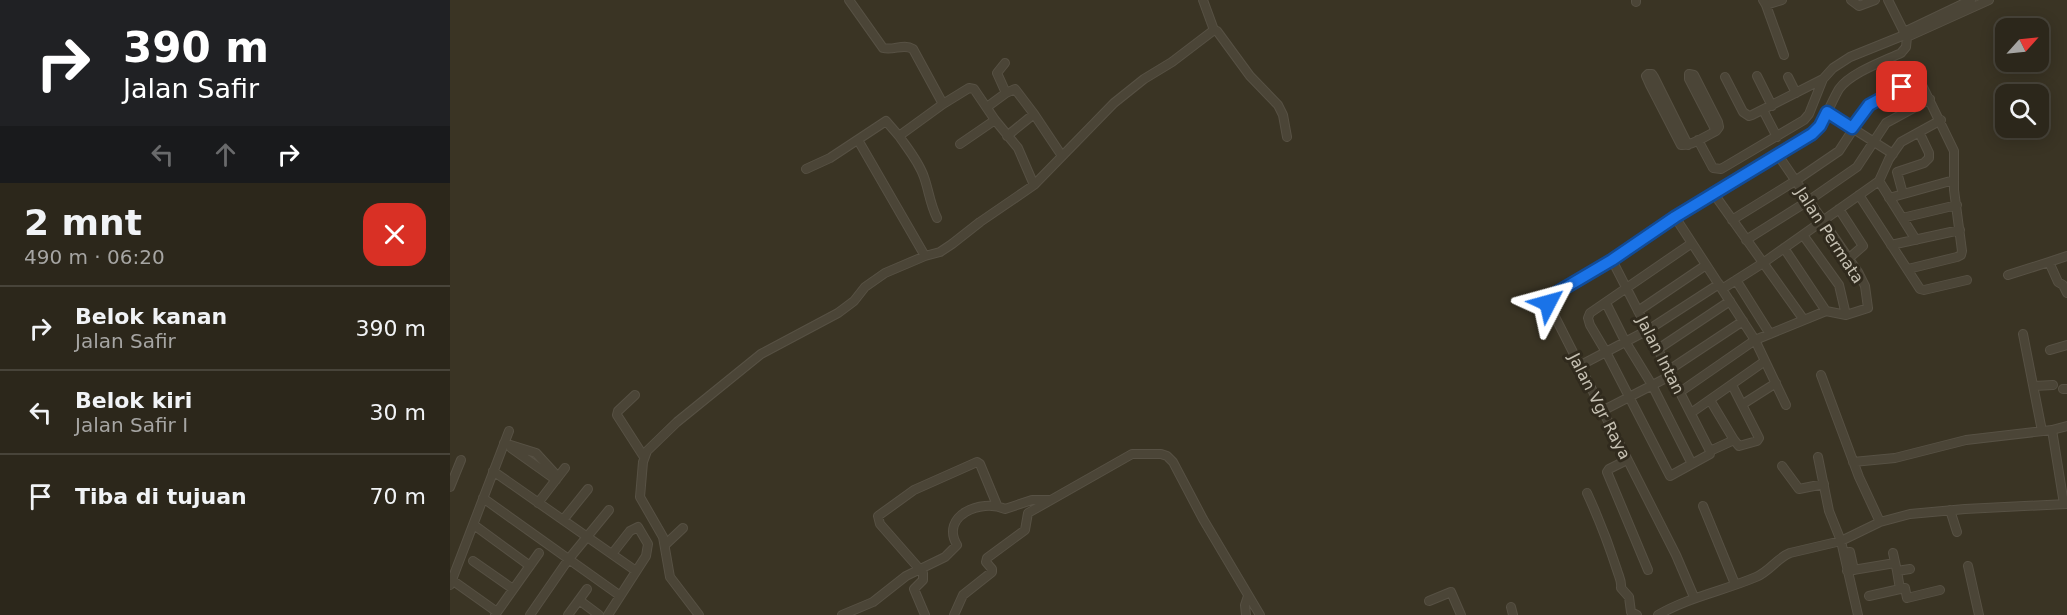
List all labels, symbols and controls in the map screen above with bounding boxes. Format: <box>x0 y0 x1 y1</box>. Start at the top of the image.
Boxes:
north arrow <box>1995 18 2049 72</box>
map controls <box>1995 18 2049 138</box>
text: 390 m <box>123 23 269 72</box>
icon: right <box>24 24 102 102</box>
pin <box>1876 61 1927 112</box>
icon: arrive <box>1885 70 1918 103</box>
text: Jalan Safir <box>123 73 259 104</box>
button: search <box>1995 84 2049 138</box>
icon: left <box>146 138 179 171</box>
icon: ahead <box>209 138 242 171</box>
icon: right <box>272 138 305 171</box>
street label: Jalan Permata <box>1791 183 1868 287</box>
text: 2 mnt <box>24 202 142 243</box>
button: close <box>363 203 426 266</box>
text: 490 m · 06:20 <box>24 245 165 269</box>
position arrow <box>1516 271 1580 335</box>
text: Belok kanan <box>75 304 227 329</box>
icon: right <box>24 312 57 345</box>
street label: Jalan Intan <box>1632 312 1688 397</box>
text: 390 m <box>356 316 426 341</box>
text: Jalan Safir <box>75 329 176 353</box>
street label: Jalan Vgr Raya <box>1564 349 1634 462</box>
text: Belok kiri <box>75 388 192 413</box>
icon: left <box>24 396 57 429</box>
text: 30 m <box>370 400 426 425</box>
text: Jalan Safir I <box>75 413 188 437</box>
icon: arrive <box>24 480 57 513</box>
text: Tiba di tujuan <box>75 484 247 509</box>
text: 70 m <box>370 484 426 509</box>

